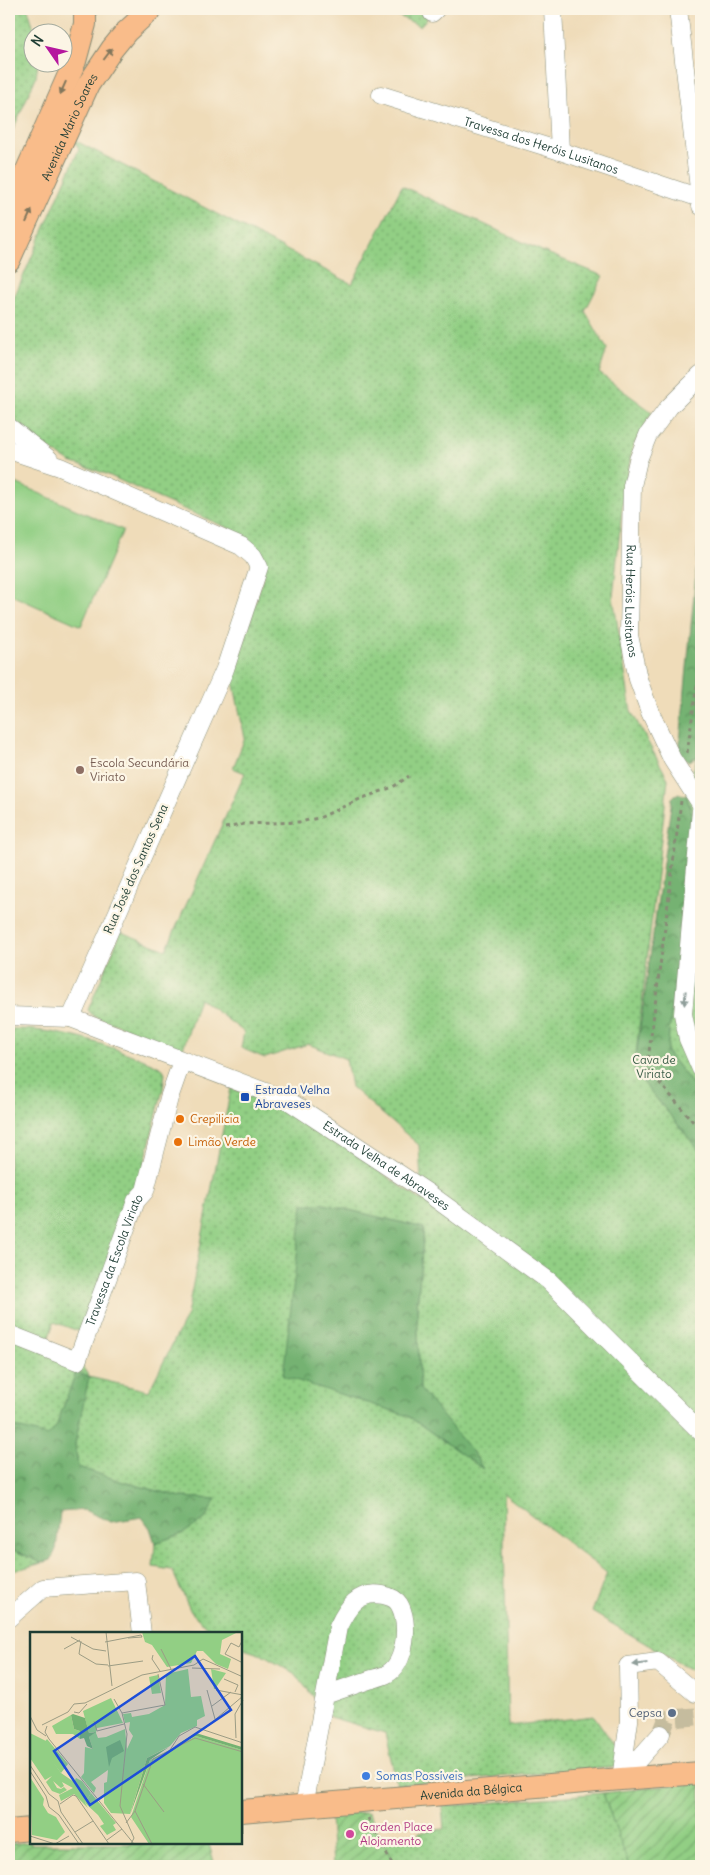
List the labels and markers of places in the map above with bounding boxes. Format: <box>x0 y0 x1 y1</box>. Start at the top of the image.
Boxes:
place label: Escola Secundária Viriato <box>90 755 189 784</box>
marker: Escola Secundária Viriato <box>74 764 86 776</box>
place label: Estrada Velha Abraveses <box>255 1082 330 1111</box>
marker: Estrada Velha Abraveses <box>239 1091 251 1103</box>
place label: Crepilicia <box>190 1111 240 1126</box>
marker: Crepilicia <box>174 1113 186 1125</box>
place label: Limão Verde <box>188 1134 256 1149</box>
marker: Limão Verde <box>172 1136 184 1148</box>
place label: Cepsa <box>629 1705 662 1720</box>
marker: Cepsa <box>666 1707 678 1719</box>
place label: Somas Possíveis <box>376 1768 463 1783</box>
marker: Somas Possíveis <box>360 1770 372 1782</box>
place label: Garden Place Alojamento <box>360 1819 433 1848</box>
marker: Garden Place Alojamento <box>344 1828 356 1840</box>

